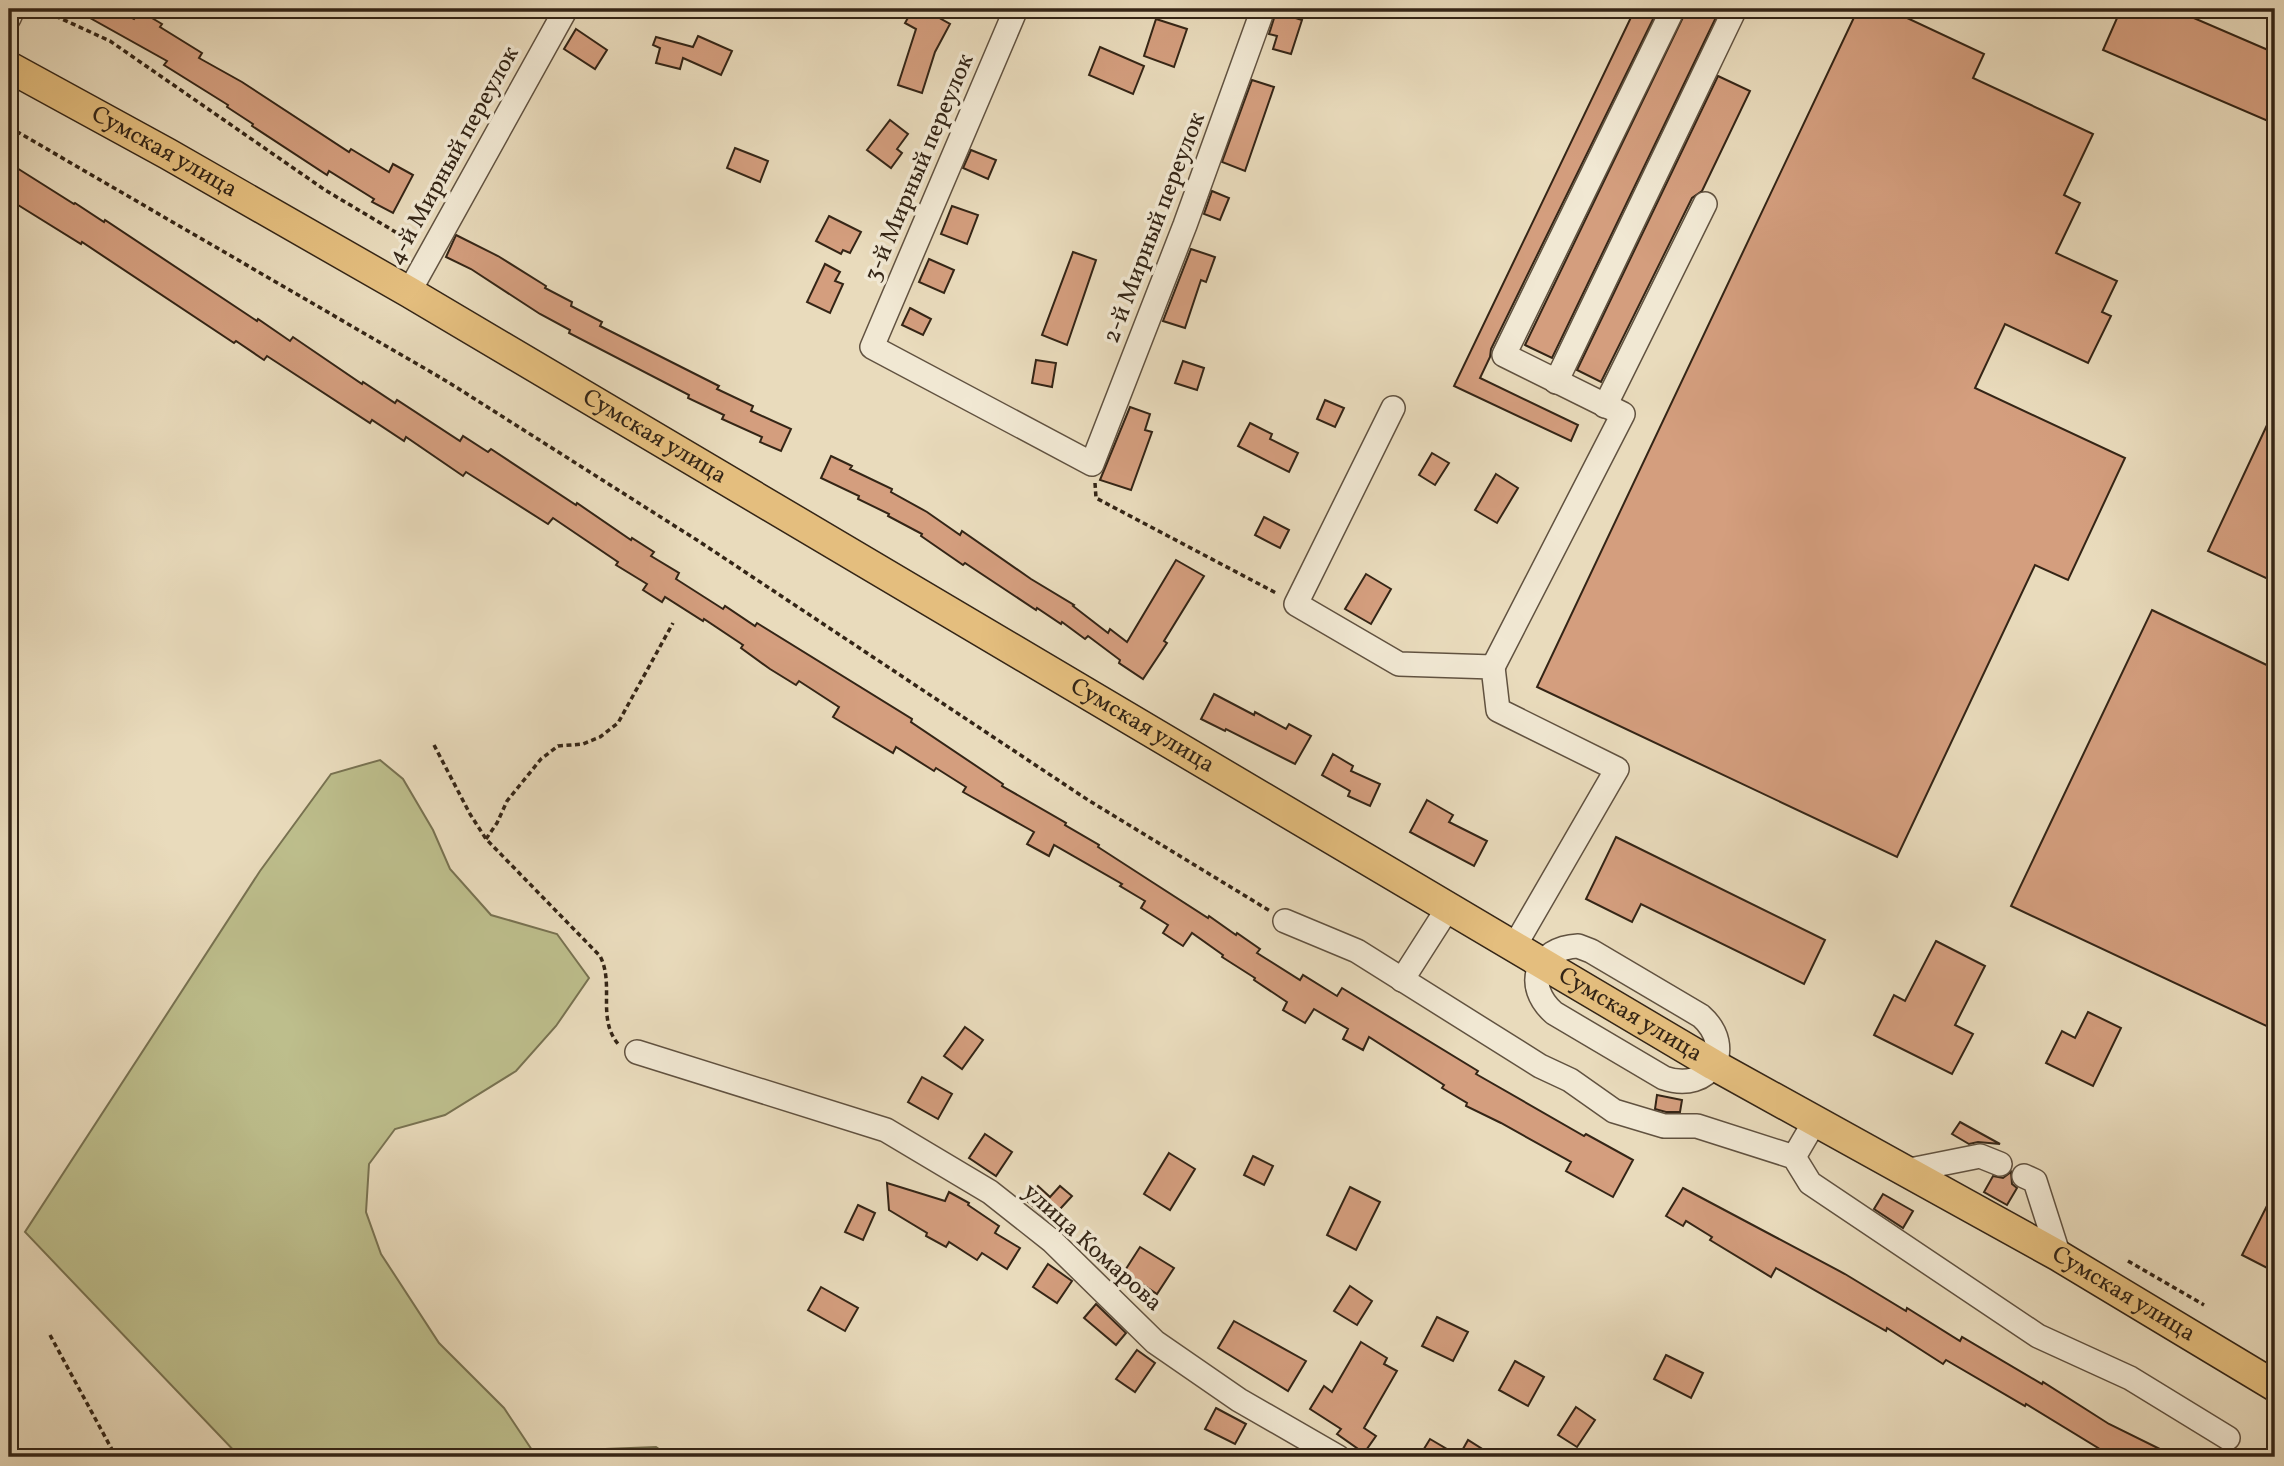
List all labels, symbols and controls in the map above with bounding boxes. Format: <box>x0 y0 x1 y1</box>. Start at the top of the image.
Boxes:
street label: 4-й Мирный переулок <box>380 40 529 272</box>
street label: 3-й Мирный переулок <box>857 49 984 287</box>
street label: Сумская улица <box>85 98 243 207</box>
street label: 2-й Мирный переулок <box>1095 107 1215 349</box>
street label: Сумская улица <box>576 381 733 493</box>
street label: Сумская улица <box>1063 670 1221 782</box>
street label: Сумская улица <box>1551 959 1709 1071</box>
street label: улица Комарова <box>1015 1176 1169 1320</box>
street label: Сумская улица <box>2045 1238 2202 1351</box>

